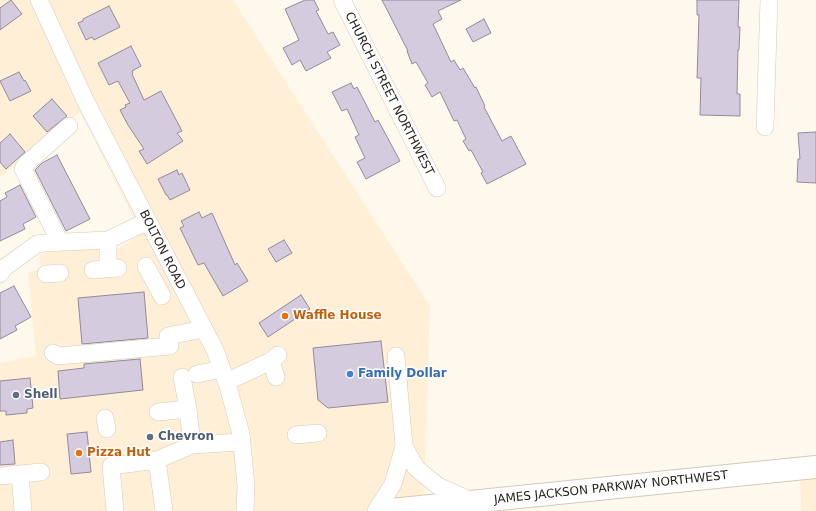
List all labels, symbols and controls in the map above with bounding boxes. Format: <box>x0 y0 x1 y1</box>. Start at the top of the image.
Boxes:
street label: CHURCH STREET NORTHWEST <box>341 10 437 178</box>
street label: BOLTON ROAD <box>136 208 188 292</box>
place label: Waffle House <box>293 309 382 323</box>
marker: Waffle House <box>280 311 290 321</box>
place label: Family Dollar <box>358 367 447 381</box>
marker: Family Dollar <box>345 369 355 379</box>
place label: Shell <box>24 388 58 402</box>
marker: Shell <box>11 390 21 400</box>
place label: Chevron <box>158 430 214 444</box>
marker: Chevron <box>145 432 155 442</box>
place label: Pizza Hut <box>87 446 150 460</box>
marker: Pizza Hut <box>74 448 84 458</box>
street label: JAMES JACKSON PARKWAY NORTHWEST <box>493 469 729 507</box>

